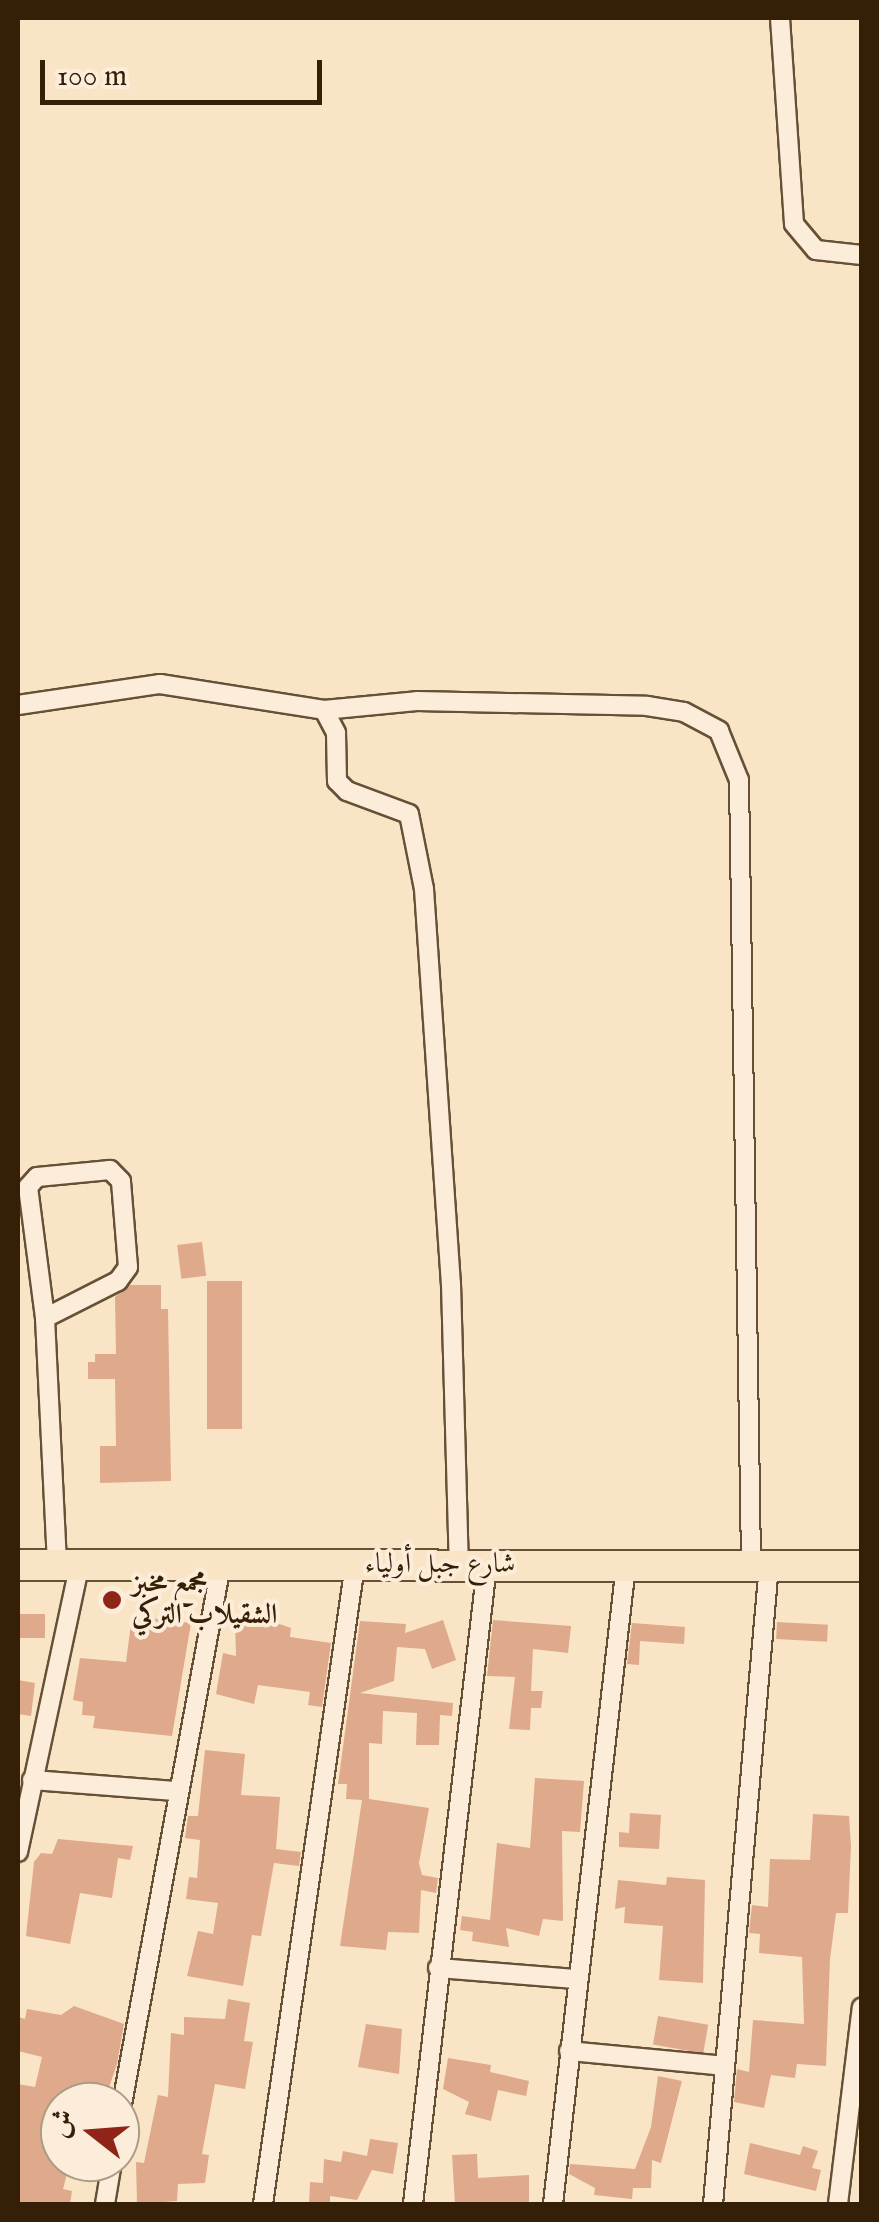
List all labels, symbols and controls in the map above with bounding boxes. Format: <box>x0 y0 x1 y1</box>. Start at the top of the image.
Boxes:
scale bar <box>45 40 328 102</box>
text: 100 m <box>57 58 127 96</box>
street label: شارع جبل أولياء <box>365 1548 515 1582</box>
place label: مجمع مخبز الشقيلاب التركي <box>132 1567 277 1633</box>
marker: مجمع مخبز الشقيلاب التركي <box>101 1589 123 1611</box>
north arrow <box>40 2082 140 2182</box>
text: ش <box>42 2105 84 2142</box>

